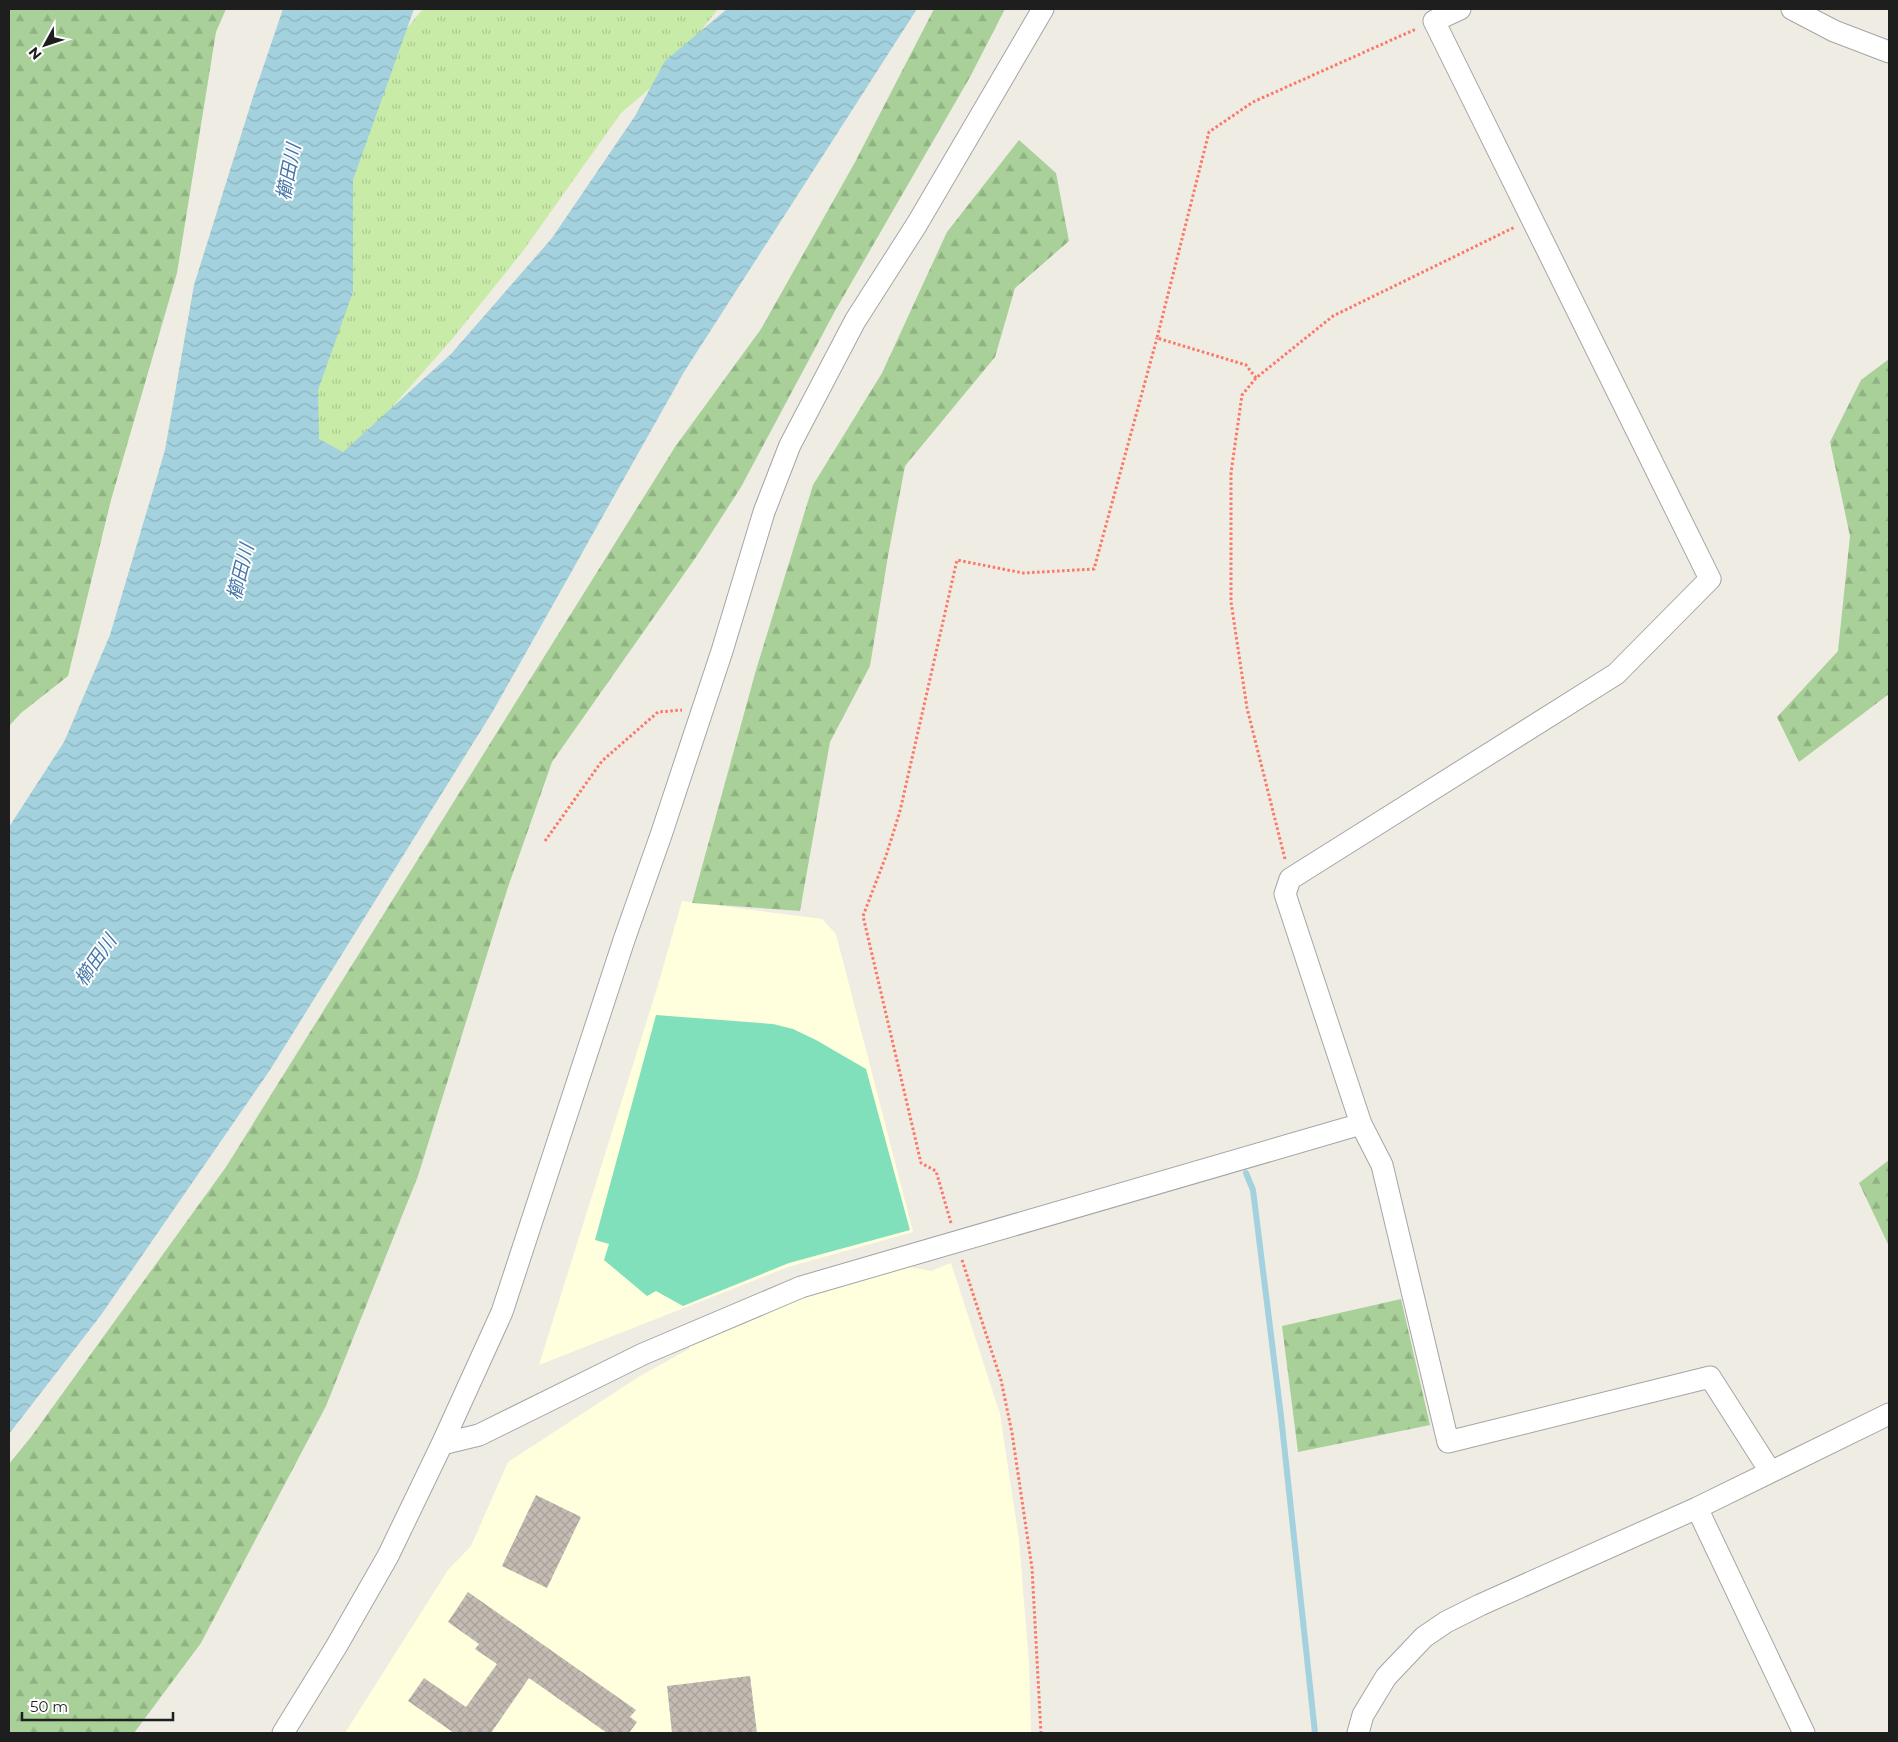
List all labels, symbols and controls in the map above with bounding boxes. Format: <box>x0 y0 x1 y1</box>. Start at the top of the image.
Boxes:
north arrow <box>20 20 70 70</box>
text: N <box>25 43 46 63</box>
water label: 櫛田川 <box>272 140 306 202</box>
water label: 櫛田川 <box>222 540 259 603</box>
water label: 櫛田川 <box>70 929 122 990</box>
scale bar <box>22 1690 174 1722</box>
text: 50 m <box>30 1697 68 1716</box>

